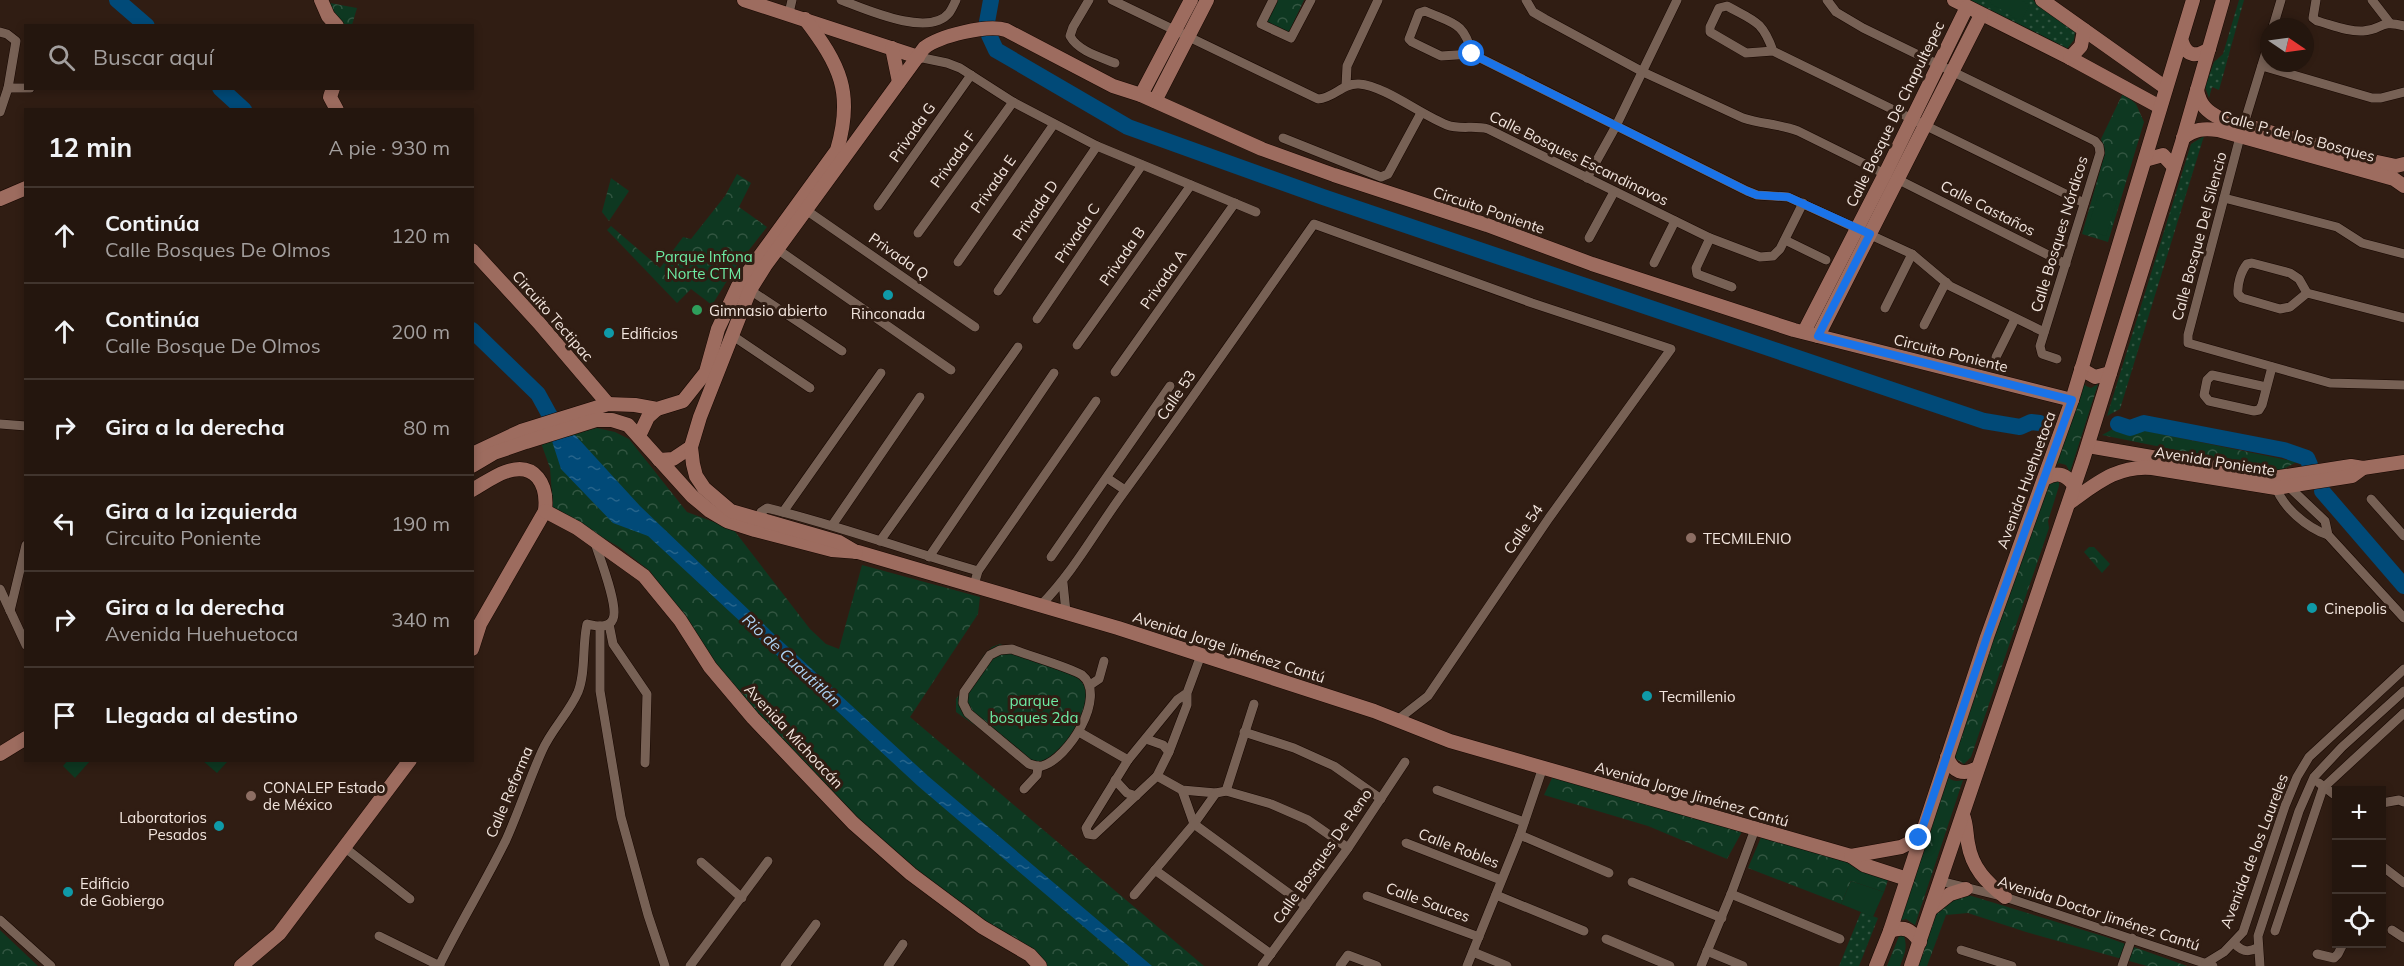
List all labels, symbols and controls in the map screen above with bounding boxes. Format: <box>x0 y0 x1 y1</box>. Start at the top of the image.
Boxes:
street label: Calle Bosque De Chapultepec <box>1842 18 1948 210</box>
north arrow <box>2260 18 2314 72</box>
search box <box>24 24 474 90</box>
route start <box>1458 40 1484 66</box>
icon: search <box>45 41 78 74</box>
text: Buscar aquí <box>93 43 214 71</box>
street label: Privada G <box>885 99 939 165</box>
street label: Calle Bosques Escandinavos <box>1486 106 1672 210</box>
street label: Calle P. de los Bosques <box>2219 106 2377 166</box>
street label: Privada F <box>926 127 980 191</box>
text: 12 min <box>48 131 132 164</box>
text: A pie · 930 m <box>329 135 450 160</box>
street label: Calle Bosque Del Silencio <box>2167 149 2231 323</box>
street label: Privada E <box>966 151 1020 217</box>
street label: Calle Bosques Nórdicos <box>2026 153 2092 315</box>
street label: Privada D <box>1008 176 1062 244</box>
street label: Calle Castaños <box>1938 176 2038 240</box>
street label: Circuito Poniente <box>1431 182 1547 238</box>
street label: Privada C <box>1050 200 1104 266</box>
text: Continúa <box>105 209 200 237</box>
icon: ahead <box>48 219 81 252</box>
text: 120 m <box>391 223 450 248</box>
street label: Privada B <box>1095 223 1149 289</box>
street label: Privada Q <box>865 228 933 284</box>
text: Calle Bosques De Olmos <box>105 237 331 262</box>
street label: Privada A <box>1136 246 1190 312</box>
park label: Parque Infona Norte CTM <box>655 247 753 283</box>
street label: Circuito Tectipac <box>508 267 598 365</box>
marker: Rinconada <box>881 288 895 302</box>
place label: Gimnasio abierto <box>709 301 827 320</box>
marker: Gimnasio abierto <box>690 303 704 317</box>
place label: Rinconada <box>851 304 925 323</box>
text: Continúa <box>105 305 200 333</box>
icon: ahead <box>48 315 81 348</box>
text: 200 m <box>391 319 450 344</box>
place label: Edificios <box>621 324 678 343</box>
marker: Edificios <box>602 326 616 340</box>
street label: Circuito Poniente <box>1892 330 2010 376</box>
text: Calle Bosque De Olmos <box>105 333 321 358</box>
street label: Calle 53 <box>1152 366 1200 424</box>
street label: Avenida Huehuetoca <box>1992 409 2060 551</box>
icon: right <box>48 411 81 444</box>
text: Gira a la derecha <box>105 413 285 441</box>
text: 80 m <box>403 415 450 440</box>
street label: Avenida Poniente <box>2153 442 2277 480</box>
text: Gira a la izquierda <box>105 497 298 525</box>
street label: Calle 54 <box>1499 501 1547 557</box>
icon: left <box>48 507 81 540</box>
text: 190 m <box>391 511 450 536</box>
text: Circuito Poniente <box>105 525 261 550</box>
place label: TECMILENIO <box>1703 529 1792 548</box>
marker: TECMILENIO <box>1684 531 1698 545</box>
text: Gira a la derecha <box>105 593 285 621</box>
place label: Cinepolis <box>2324 599 2387 618</box>
marker: Cinepolis <box>2305 601 2319 615</box>
icon: right <box>48 603 81 636</box>
text: 340 m <box>391 607 450 632</box>
street label: Avenida Jorge Jiménez Cantú <box>1130 607 1328 687</box>
water label: Rio de Cuautitlán <box>739 609 845 711</box>
text: Avenida Huehuetoca <box>105 621 298 646</box>
street label: Avenida Michoacán <box>741 680 847 792</box>
place label: Tecmillenio <box>1659 687 1735 706</box>
marker: Tecmillenio <box>1640 689 1654 703</box>
park label: parque bosques 2da <box>989 691 1079 727</box>
icon: arrive <box>48 699 81 732</box>
text: Llegada al destino <box>105 701 298 729</box>
street label: Calle Reforma <box>481 743 537 841</box>
street label: Avenida Jorge Jiménez Cantú <box>1593 757 1791 831</box>
street label: Avenida de los Laureles <box>2216 771 2292 931</box>
place label: CONALEP Estado de México <box>263 778 385 814</box>
street label: Calle Bosques De Reno <box>1268 785 1376 927</box>
map controls <box>2332 786 2386 948</box>
button: + <box>2332 786 2386 840</box>
marker: CONALEP Estado de México <box>244 789 258 803</box>
place label: Laboratorios Pesados <box>119 808 207 844</box>
marker: Laboratorios Pesados <box>212 819 226 833</box>
street label: Calle Robles <box>1416 824 1502 872</box>
route end <box>1905 824 1931 850</box>
button: − <box>2332 840 2386 894</box>
street label: Avenida Doctor Jiménez Cantú <box>1996 871 2202 955</box>
place label: Edificio de Gobiergo <box>80 874 164 910</box>
street label: Calle Sauces <box>1383 878 1473 926</box>
marker: Edificio de Gobiergo <box>61 885 75 899</box>
button: locate <box>2332 894 2386 948</box>

